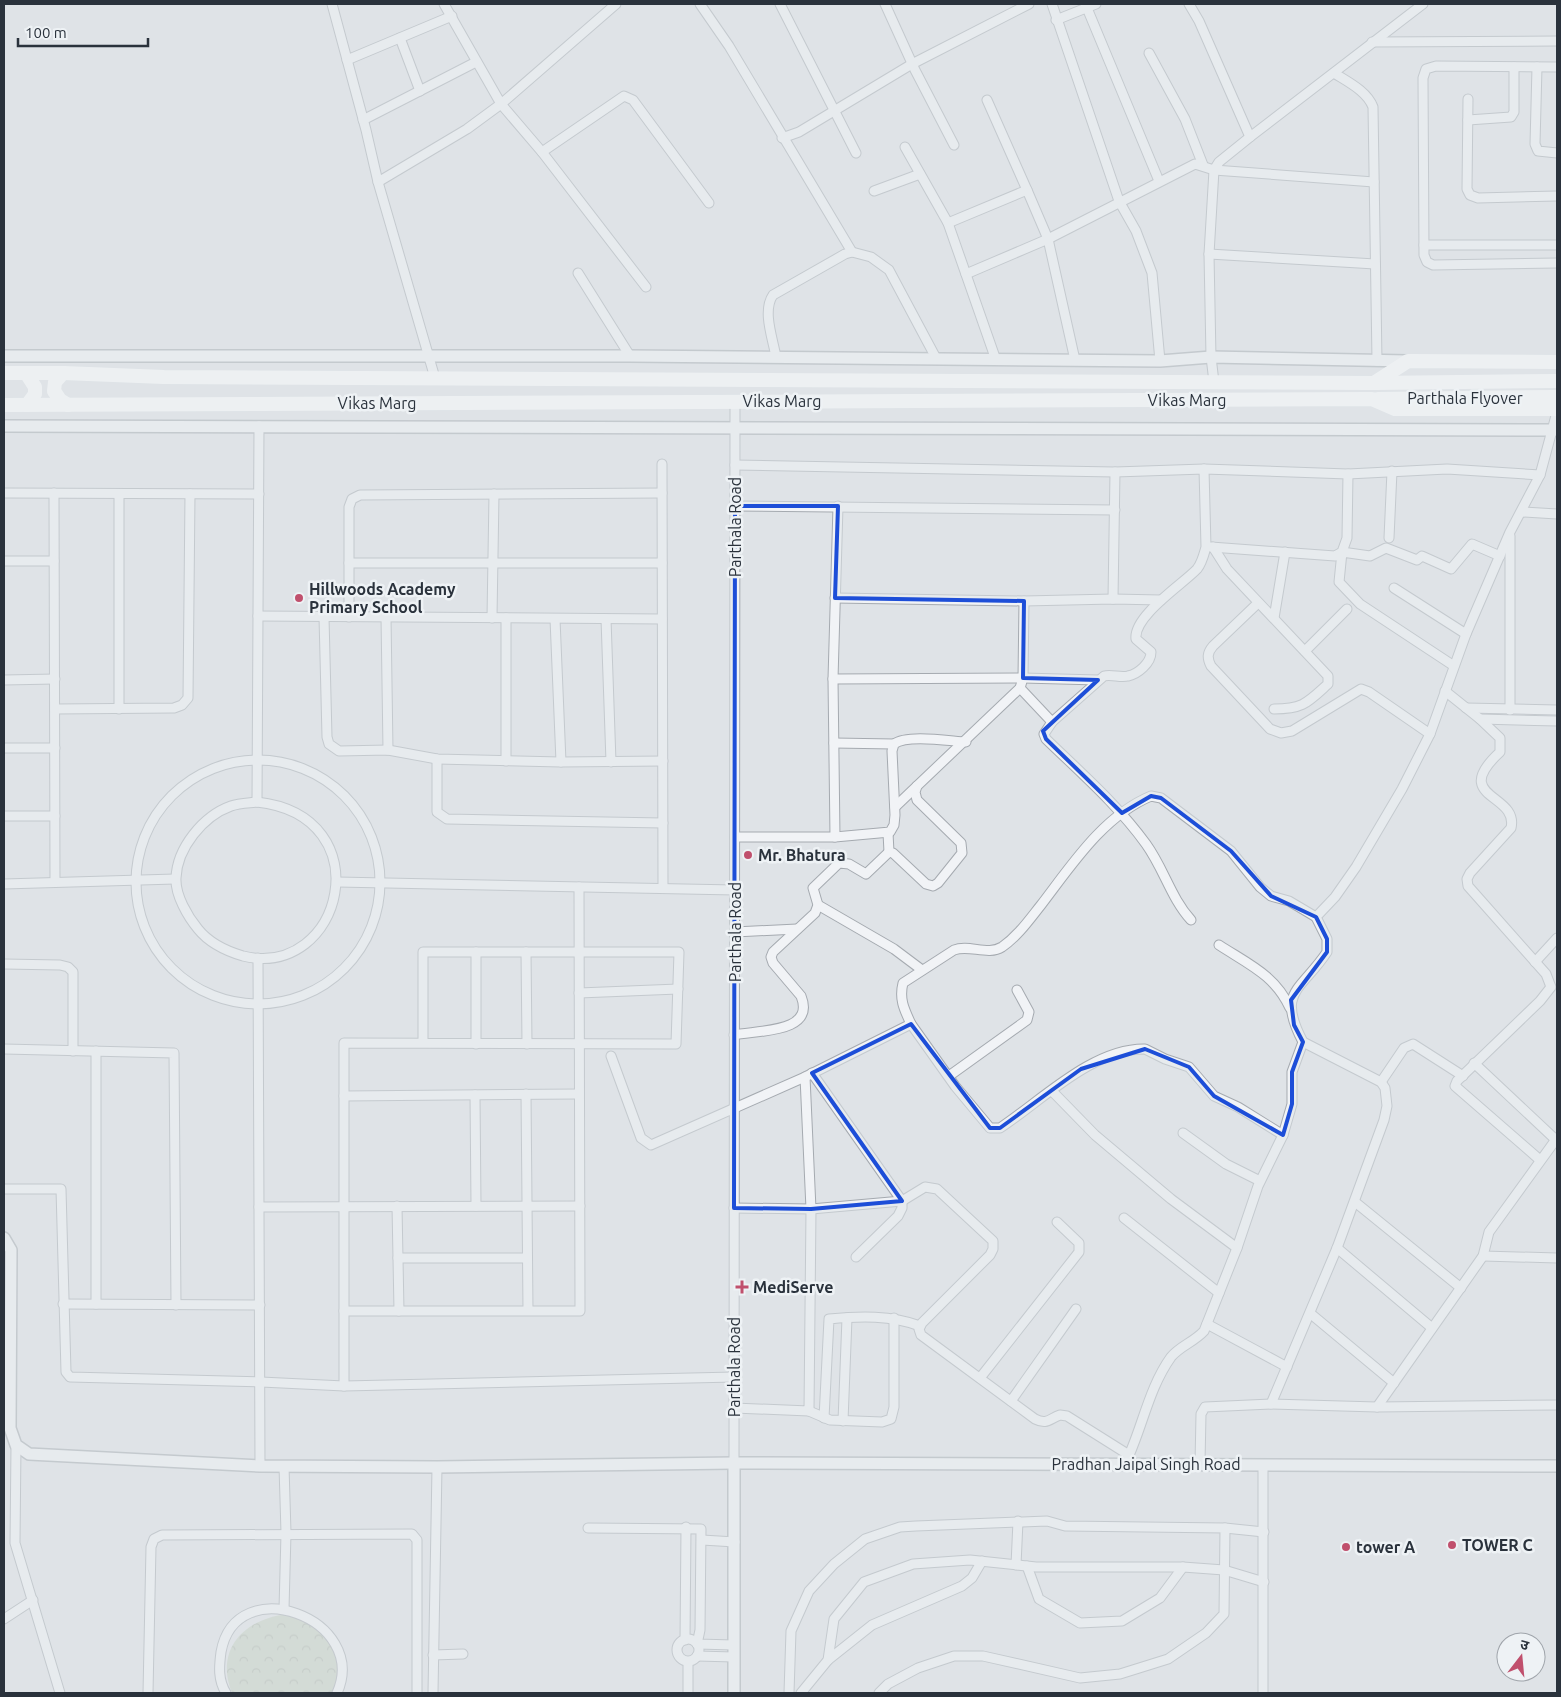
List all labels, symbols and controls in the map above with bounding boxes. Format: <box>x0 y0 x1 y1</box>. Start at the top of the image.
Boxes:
scale bar <box>18 15 148 47</box>
text: 100 m <box>25 24 67 41</box>
street label: Parthala Flyover <box>1407 389 1523 407</box>
street label: Vikas Marg <box>1148 391 1226 409</box>
street label: Vikas Marg <box>743 392 821 410</box>
street label: Vikas Marg <box>338 394 416 412</box>
street label: Parthala Road <box>726 477 744 577</box>
place label: Hillwoods Academy Primary School <box>309 580 456 616</box>
marker: Hillwoods Academy Primary School <box>293 592 305 604</box>
place label: Mr. Bhatura <box>758 846 846 864</box>
marker: Mr. Bhatura <box>742 849 754 861</box>
street label: Parthala Road <box>726 882 744 982</box>
place label: MediServe <box>753 1278 833 1296</box>
marker: MediServe <box>735 1280 749 1294</box>
street label: Parthala Road <box>725 1317 743 1417</box>
street label: Pradhan Jaipal Singh Road <box>1051 1455 1241 1473</box>
place label: TOWER C <box>1462 1536 1533 1554</box>
place label: tower A <box>1356 1538 1416 1556</box>
marker: TOWER C <box>1446 1539 1458 1551</box>
marker: tower A <box>1340 1541 1352 1553</box>
north arrow <box>1496 1632 1546 1682</box>
text: उ <box>1518 1636 1531 1654</box>

